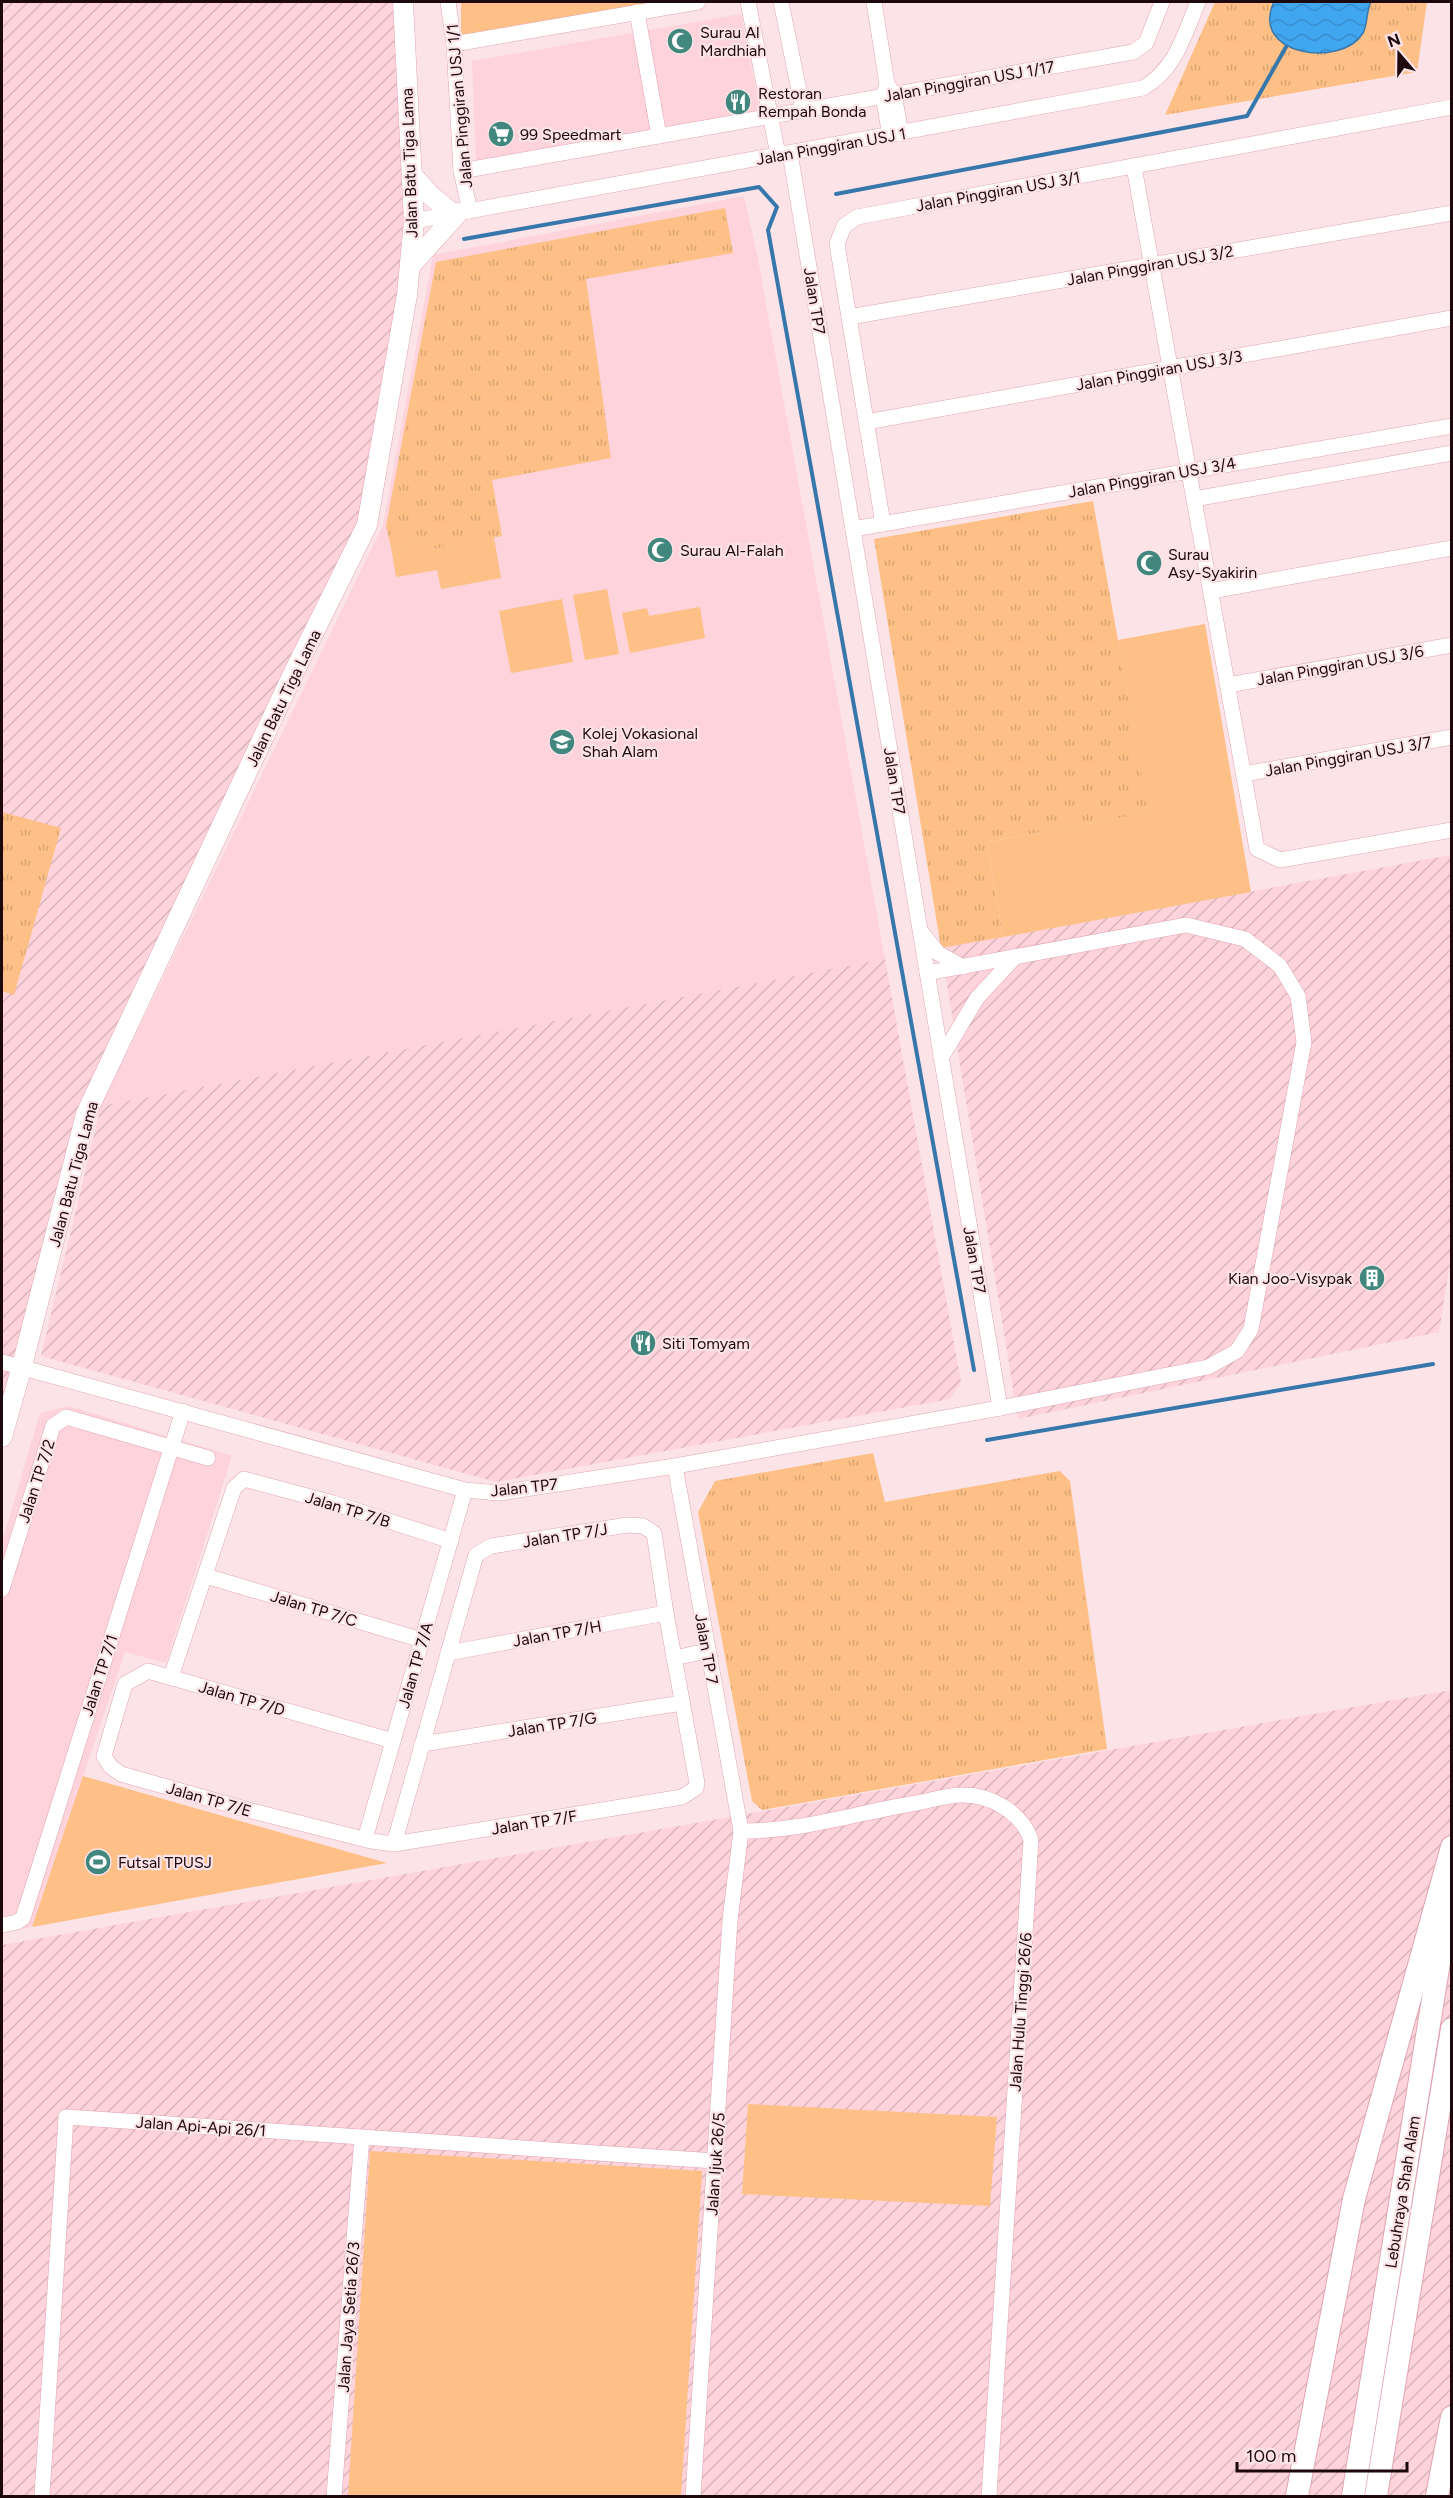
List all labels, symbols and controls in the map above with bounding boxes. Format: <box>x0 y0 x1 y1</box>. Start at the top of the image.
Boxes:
street label: Jalan Pinggiran USJ 1/1 <box>443 23 476 189</box>
place label: Surau Al Mardhiah <box>700 23 766 60</box>
north arrow <box>1369 24 1429 84</box>
mosque icon: Surau Al Mardhiah <box>665 26 695 56</box>
text: N <box>1385 29 1403 51</box>
street label: Jalan Pinggiran USJ 1/17 <box>882 57 1056 106</box>
place label: Restoran Rempah Bonda <box>758 84 866 121</box>
restaurant icon: Restoran Rempah Bonda <box>723 87 753 117</box>
street label: Jalan Batu Tiga Lama <box>397 88 422 238</box>
supermarket icon: 99 Speedmart <box>486 119 516 149</box>
street label: Jalan Pinggiran USJ 1 <box>755 124 907 169</box>
place label: 99 Speedmart <box>520 125 621 144</box>
street label: Jalan Pinggiran USJ 3/1 <box>914 168 1082 215</box>
street label: Jalan Pinggiran USJ 3/2 <box>1065 241 1235 290</box>
street label: Jalan TP7 <box>800 266 829 336</box>
street label: Jalan Pinggiran USJ 3/3 <box>1074 346 1244 395</box>
street label: Jalan Pinggiran USJ 3/4 <box>1067 453 1238 502</box>
mosque icon: Surau Al-Falah <box>645 535 675 565</box>
place label: Surau Al-Falah <box>680 541 784 560</box>
place label: Surau Asy-Syakirin <box>1168 545 1257 582</box>
mosque icon: Surau Asy-Syakirin <box>1134 548 1164 578</box>
street label: Jalan Batu Tiga Lama <box>242 627 325 770</box>
street label: Jalan Pinggiran USJ 3/6 <box>1255 641 1425 690</box>
place label: Kolej Vokasional Shah Alam <box>582 724 698 761</box>
school or university icon: Kolej Vokasional Shah Alam <box>547 727 577 757</box>
street label: Jalan Pinggiran USJ 3/7 <box>1263 732 1433 780</box>
street label: Jalan TP7 <box>880 746 909 816</box>
street label: Jalan Batu Tiga Lama <box>45 1099 102 1249</box>
street label: Jalan TP7 <box>959 1225 990 1295</box>
building icon: Kian Joo-Visypak <box>1357 1263 1387 1293</box>
place label: Kian Joo-Visypak <box>1228 1269 1352 1288</box>
restaurant icon: Siti Tomyam <box>628 1328 658 1358</box>
place label: Siti Tomyam <box>662 1334 750 1353</box>
street label: Jalan TP 7/2 <box>14 1437 59 1525</box>
street label: Jalan TP7 <box>489 1474 559 1500</box>
street label: Jalan TP 7/B <box>303 1488 393 1531</box>
street label: Jalan TP 7/J <box>521 1519 609 1552</box>
street label: Jalan TP 7/C <box>268 1586 359 1631</box>
street label: Jalan TP 7 <box>691 1612 722 1686</box>
street label: Jalan TP 7/H <box>511 1616 603 1651</box>
street label: Jalan TP 7/A <box>394 1620 437 1710</box>
street label: Jalan TP 7/1 <box>77 1632 122 1718</box>
street label: Jalan TP 7/D <box>197 1677 287 1720</box>
street label: Jalan TP 7/G <box>506 1708 598 1741</box>
street label: Jalan TP 7/E <box>164 1778 253 1821</box>
street label: Jalan TP 7/F <box>490 1806 579 1839</box>
sports icon: Futsal TPUSJ <box>83 1847 113 1877</box>
place label: Futsal TPUSJ <box>118 1853 212 1872</box>
street label: Jalan Hulu Tinggi 26/6 <box>1005 1932 1036 2092</box>
street label: Jalan Api-Api 26/1 <box>135 2112 267 2141</box>
street label: Jalan Ijuk 26/5 <box>702 2112 729 2216</box>
street label: Lebuhraya Shah Alam <box>1381 2115 1424 2270</box>
street label: Jalan Jaya Setia 26/3 <box>334 2241 363 2393</box>
scale bar <box>1237 2435 1406 2473</box>
text: 100 m <box>1246 2445 1296 2467</box>

